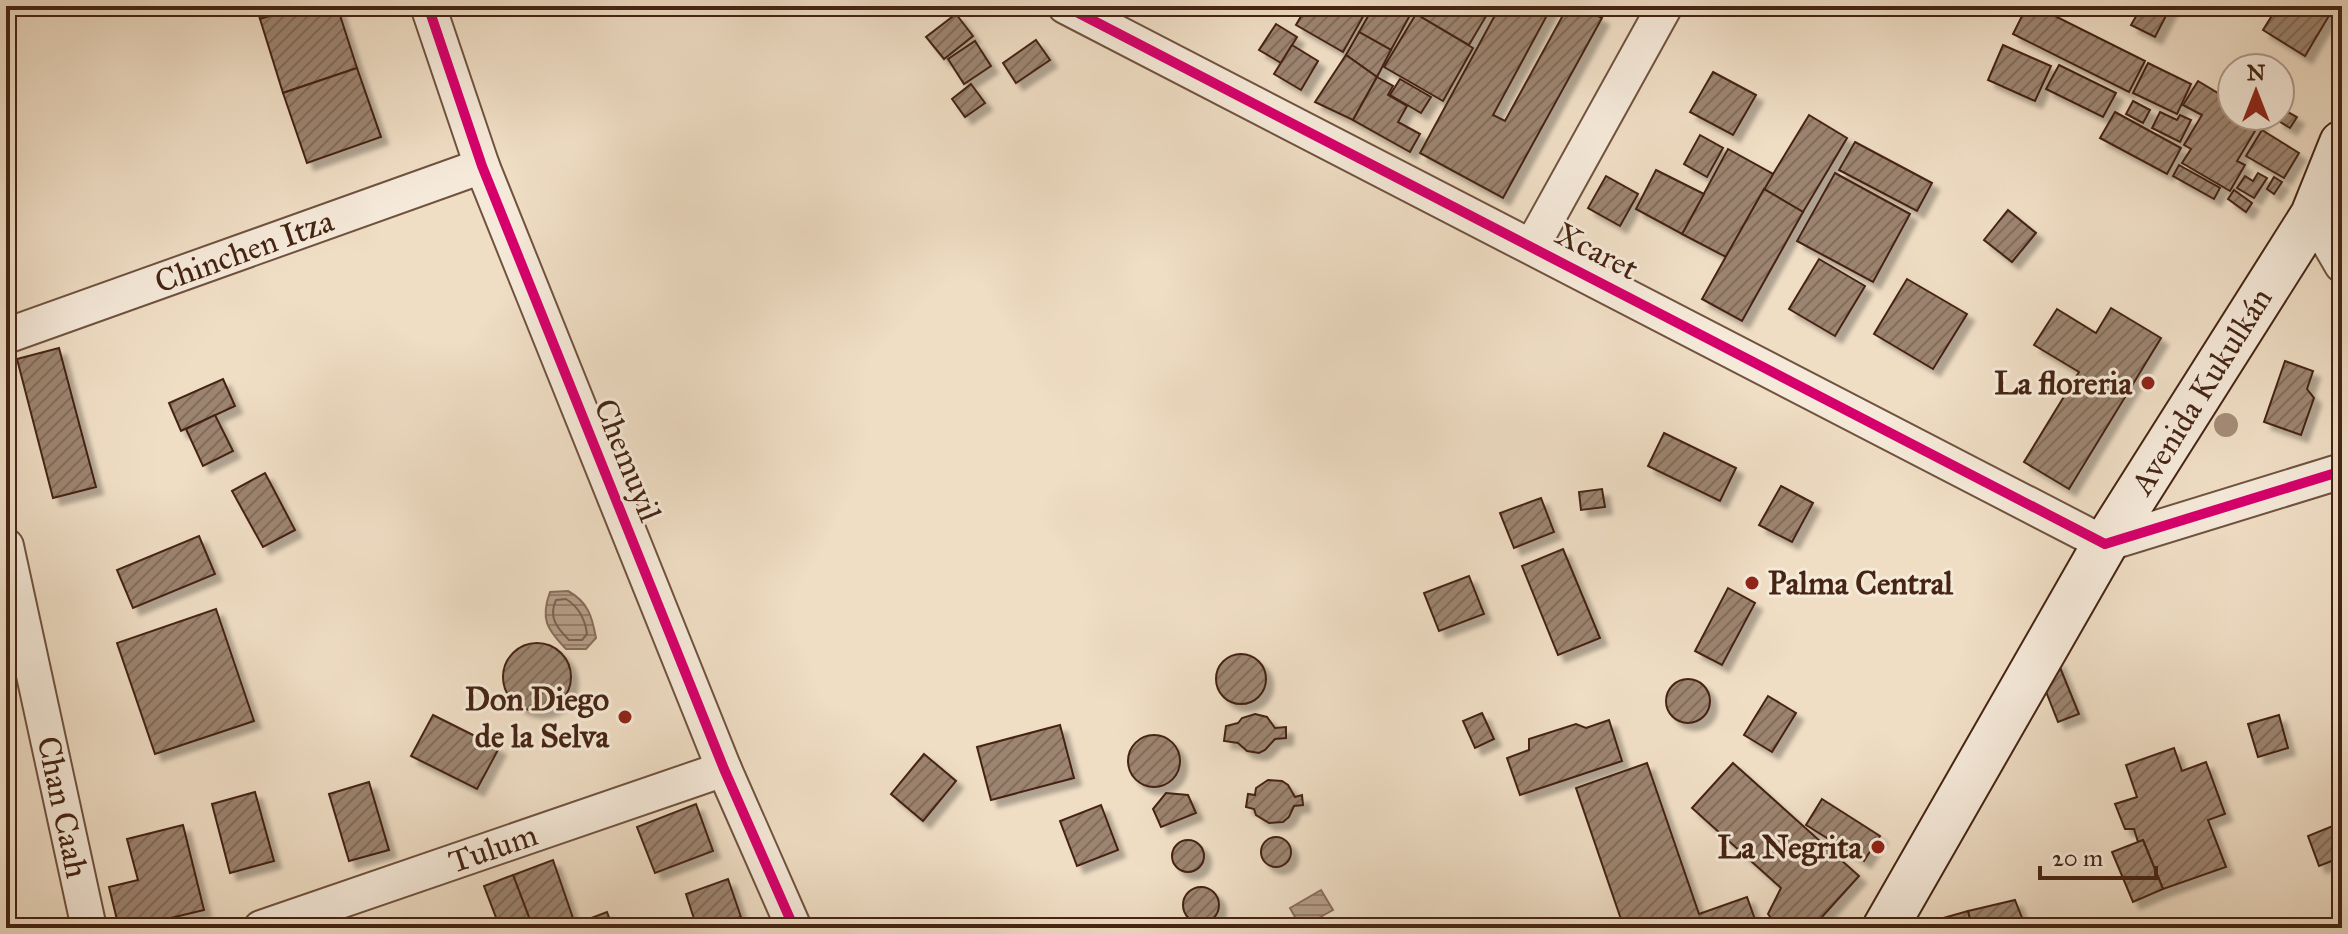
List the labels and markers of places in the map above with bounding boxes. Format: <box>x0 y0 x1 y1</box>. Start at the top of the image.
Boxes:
place label: La floreria <box>1994 364 2133 403</box>
marker: La floreria <box>2139 374 2157 392</box>
place label: Palma Central <box>1768 564 1954 603</box>
marker: Palma Central <box>1743 574 1761 592</box>
place label: Don Diego de la Selva <box>465 680 610 756</box>
marker: Don Diego de la Selva <box>616 708 634 726</box>
place label: La Negrita <box>1718 828 1863 867</box>
marker: La Negrita <box>1869 838 1887 856</box>

